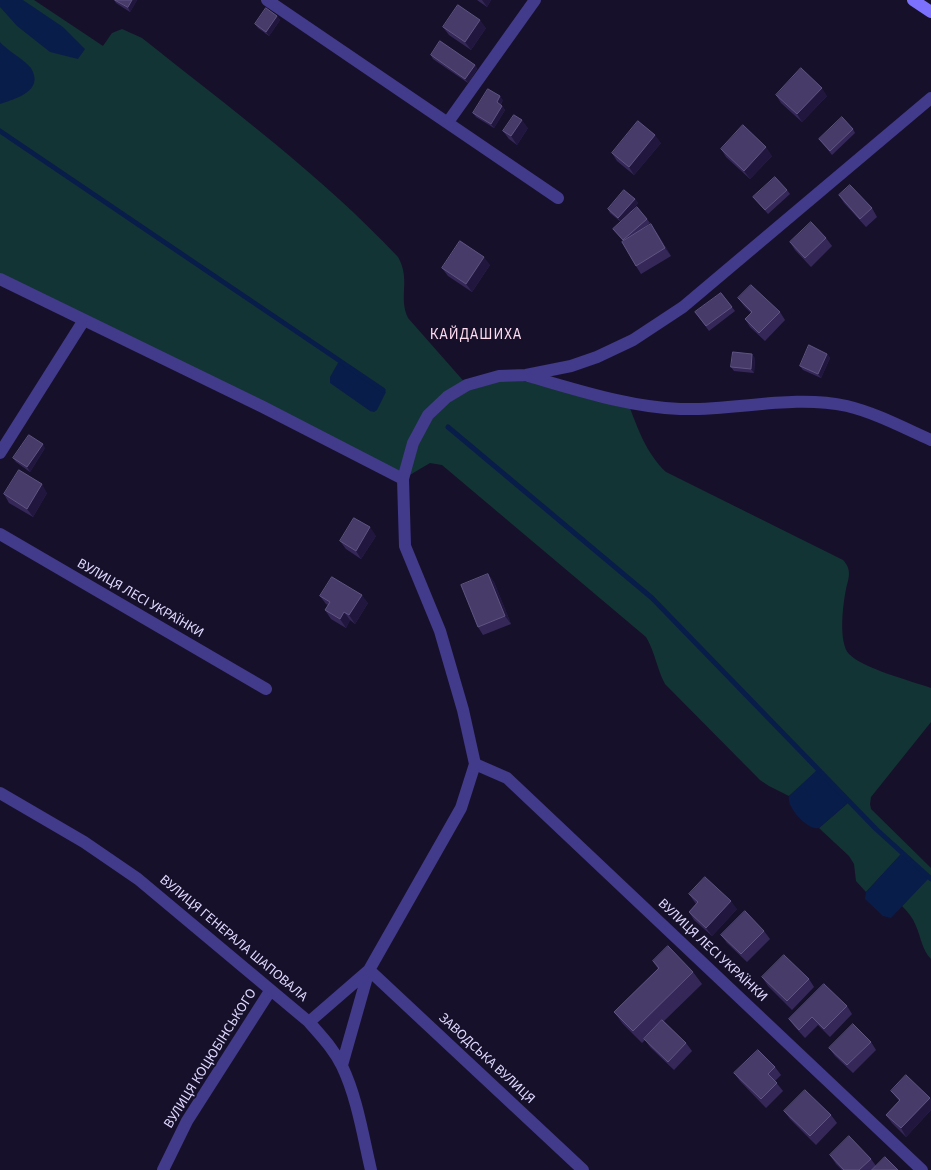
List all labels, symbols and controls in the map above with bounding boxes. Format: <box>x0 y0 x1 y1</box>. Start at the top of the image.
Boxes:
district label: КАЙДАШИХА <box>429 327 523 345</box>
street label: ВУЛИЦЯ ЛЕСІ УКРАЇНКИ <box>74 556 206 642</box>
street label: ВУЛИЦЯ ГЕНЕРАЛА ШАПОВАЛА <box>156 872 310 1006</box>
street label: ВУЛИЦЯ ЛЕСІ УКРАЇНКИ <box>654 896 770 1006</box>
street label: ВУЛИЦЯ КОЦЮБІНСЬКОГО <box>161 986 261 1132</box>
street label: ЗАВОДСЬКА ВУЛИЦЯ <box>434 1010 538 1108</box>

